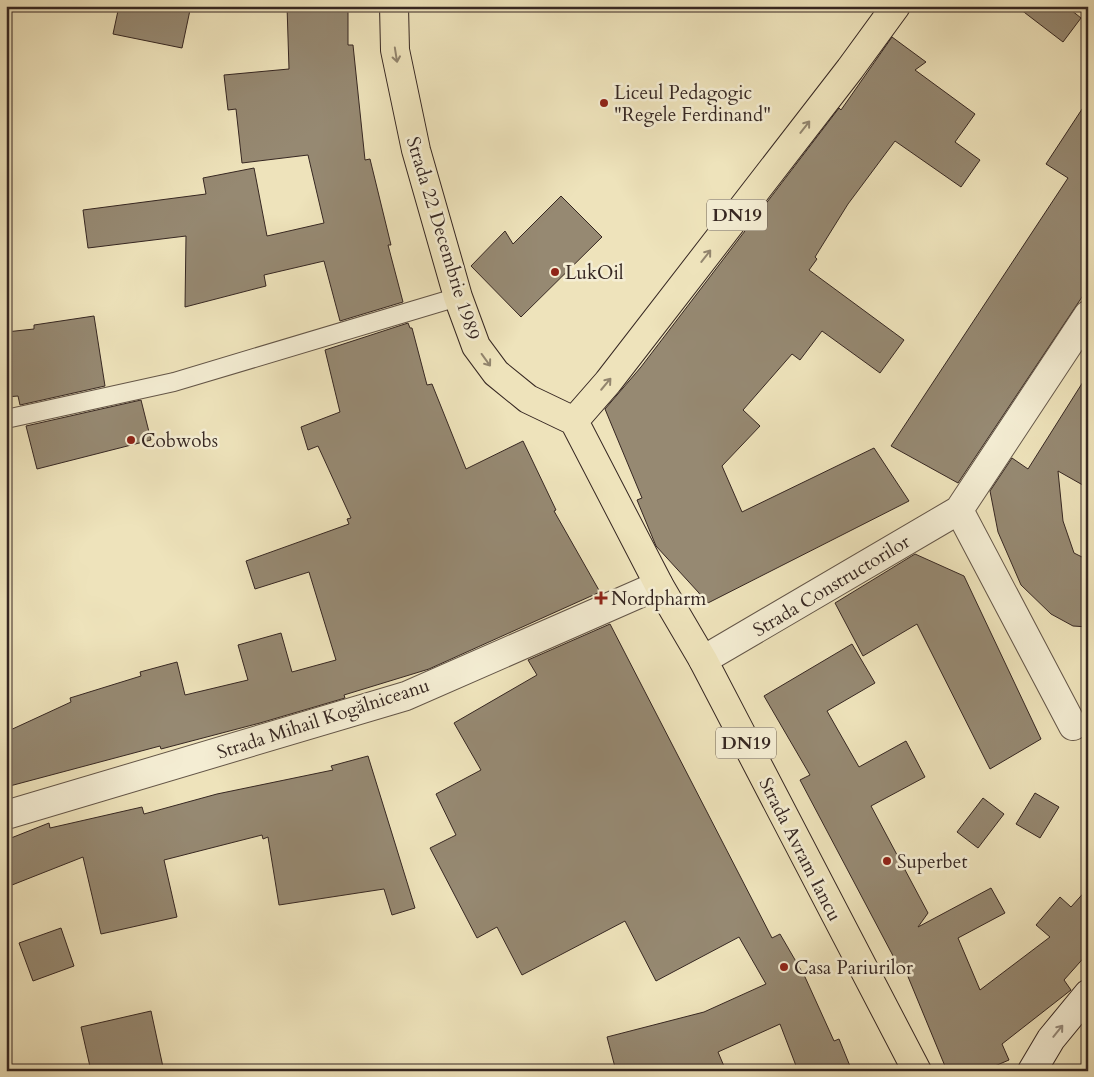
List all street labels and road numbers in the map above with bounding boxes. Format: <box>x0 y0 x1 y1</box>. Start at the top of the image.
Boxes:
street label: Strada 22 Decembrie 1989 <box>400 133 486 343</box>
road number: DN19 <box>707 200 767 230</box>
street label: Strada Constructorilor <box>748 529 915 643</box>
street label: Strada Mihail Kogălniceanu <box>214 672 433 766</box>
road number: DN19 <box>716 728 776 758</box>
street label: Strada Avram Iancu <box>753 773 848 926</box>

